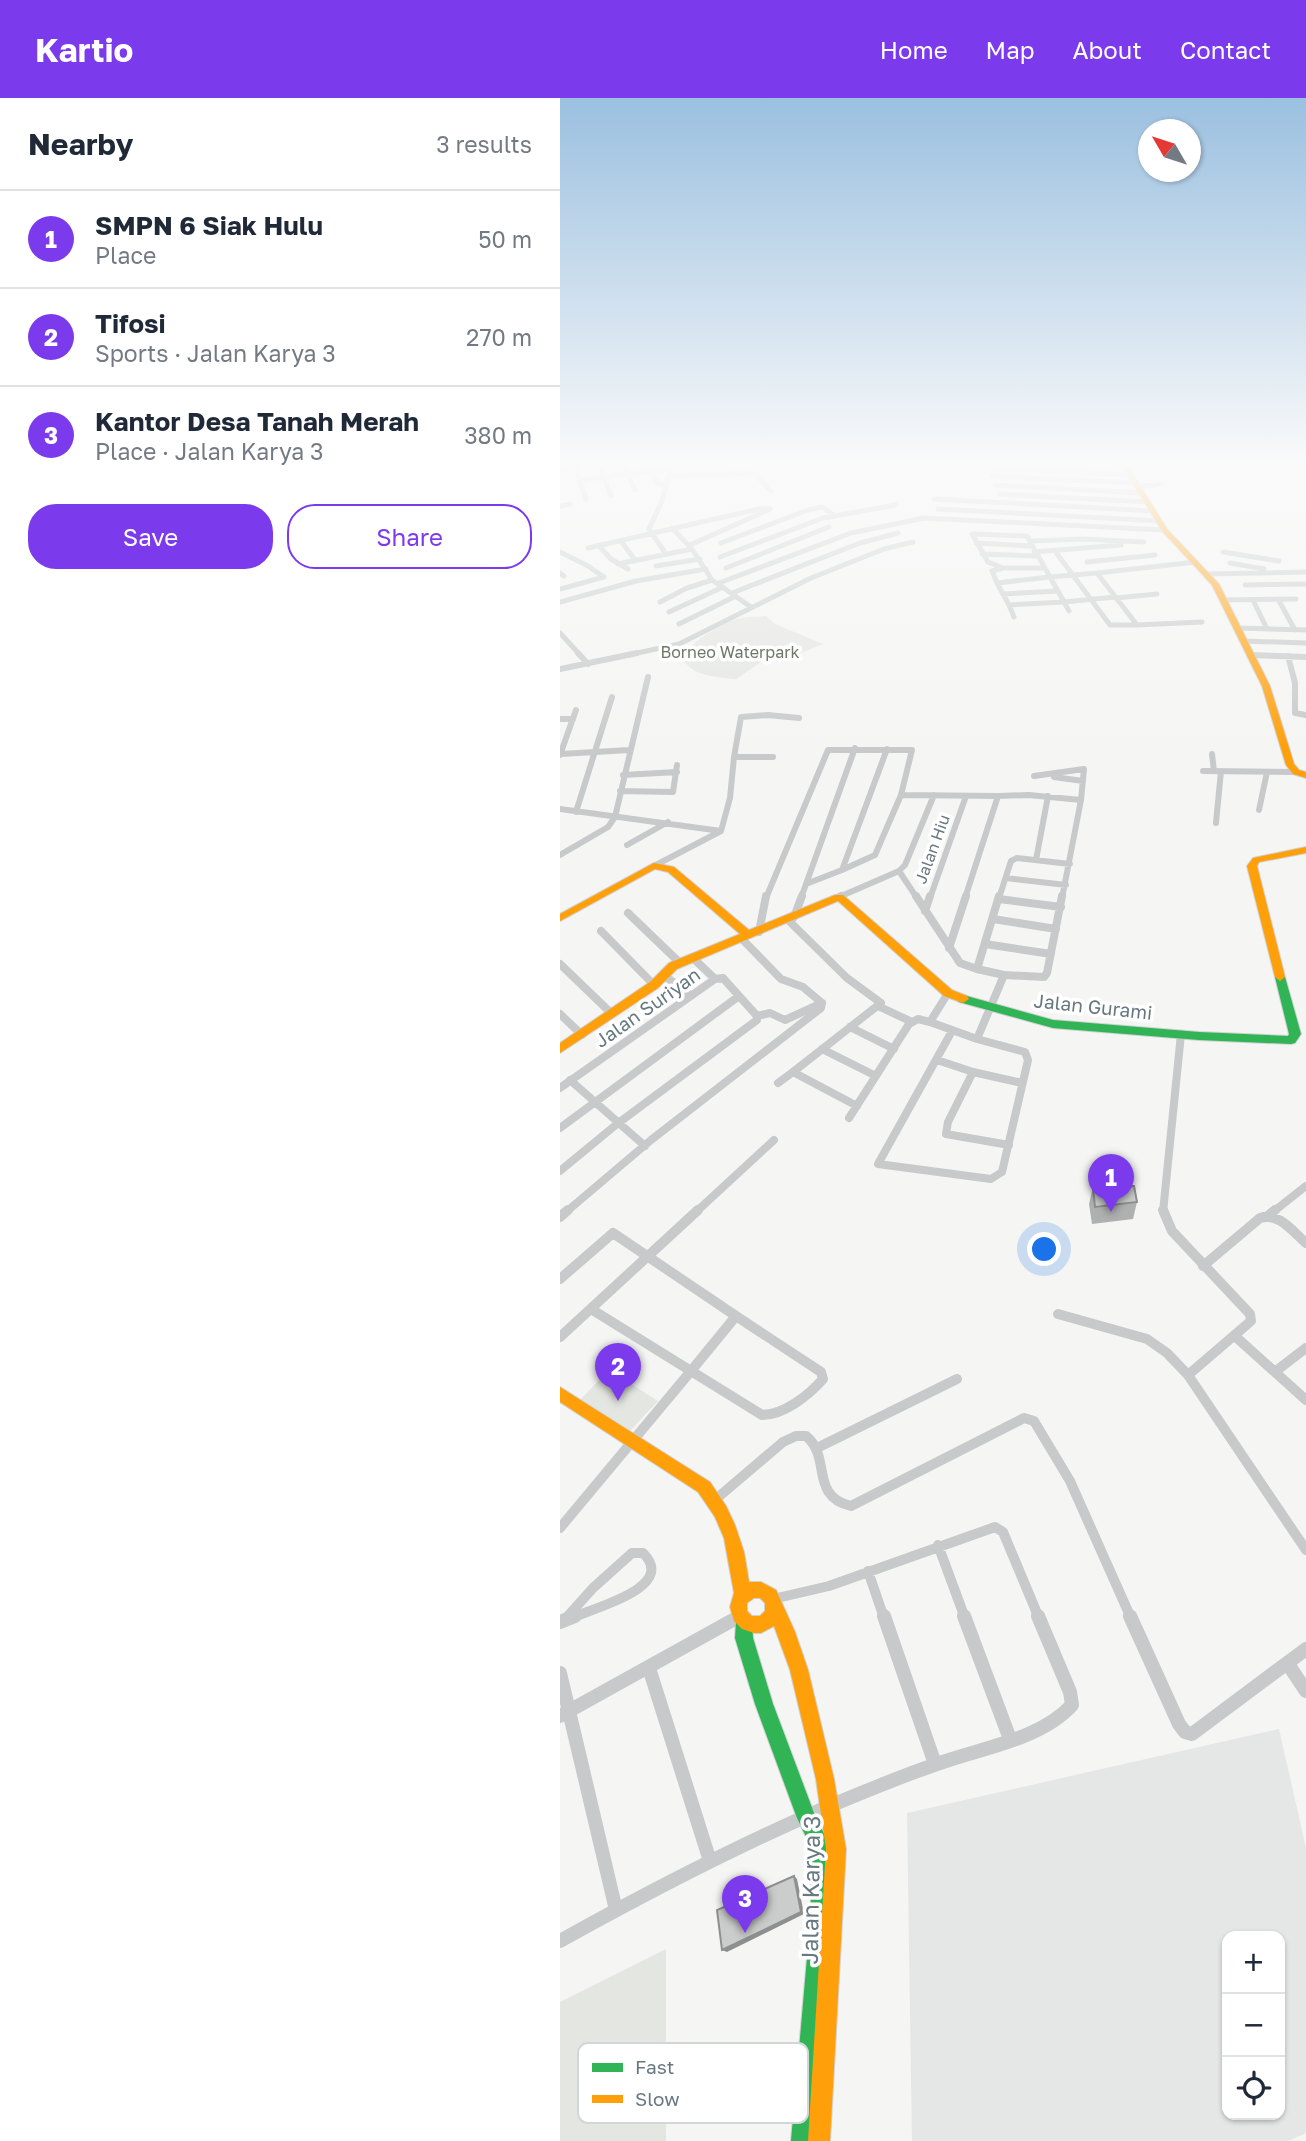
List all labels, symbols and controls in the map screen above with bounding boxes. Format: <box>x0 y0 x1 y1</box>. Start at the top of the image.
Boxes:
text: Kartio <box>35 30 133 69</box>
text: Home <box>880 35 948 64</box>
text: Map <box>986 35 1035 64</box>
text: About <box>1073 35 1142 64</box>
text: Contact <box>1180 35 1271 64</box>
north arrow <box>1138 119 1201 182</box>
text: Nearby <box>28 126 133 162</box>
text: 3 results <box>436 130 532 158</box>
text: SMPN 6 Siak Hulu <box>95 210 323 241</box>
text: 1 <box>45 225 57 253</box>
text: 50 m <box>478 225 532 253</box>
text: Place <box>95 241 156 269</box>
text: Tifosi <box>95 308 166 339</box>
text: 2 <box>44 323 58 351</box>
text: 270 m <box>466 323 532 351</box>
text: Sports · Jalan Karya 3 <box>95 339 336 367</box>
text: Kantor Desa Tanah Merah <box>95 406 419 437</box>
text: 3 <box>44 421 58 449</box>
text: 380 m <box>464 421 532 449</box>
text: Place · Jalan Karya 3 <box>95 437 323 465</box>
button: Save <box>28 504 273 569</box>
button: Share <box>287 504 532 569</box>
park label: Borneo Waterpark <box>661 642 799 662</box>
street label: Jalan Hiu <box>910 812 954 886</box>
street label: Jalan Suriyan <box>590 962 704 1052</box>
street label: Jalan Gurami <box>1032 988 1154 1024</box>
pin: 1 <box>1088 1154 1134 1212</box>
your location <box>1027 1232 1061 1266</box>
pin: 2 <box>595 1343 641 1401</box>
street label: Jalan Karya 3 <box>795 1815 825 1965</box>
pin: 3 <box>722 1875 768 1933</box>
map controls <box>1222 1931 1285 2120</box>
button: + <box>1222 1931 1285 1994</box>
button: − <box>1222 1994 1285 2057</box>
legend <box>578 2043 808 2123</box>
text: Fast <box>635 2055 674 2078</box>
button: locate <box>1222 2057 1285 2120</box>
text: Slow <box>635 2087 680 2110</box>

